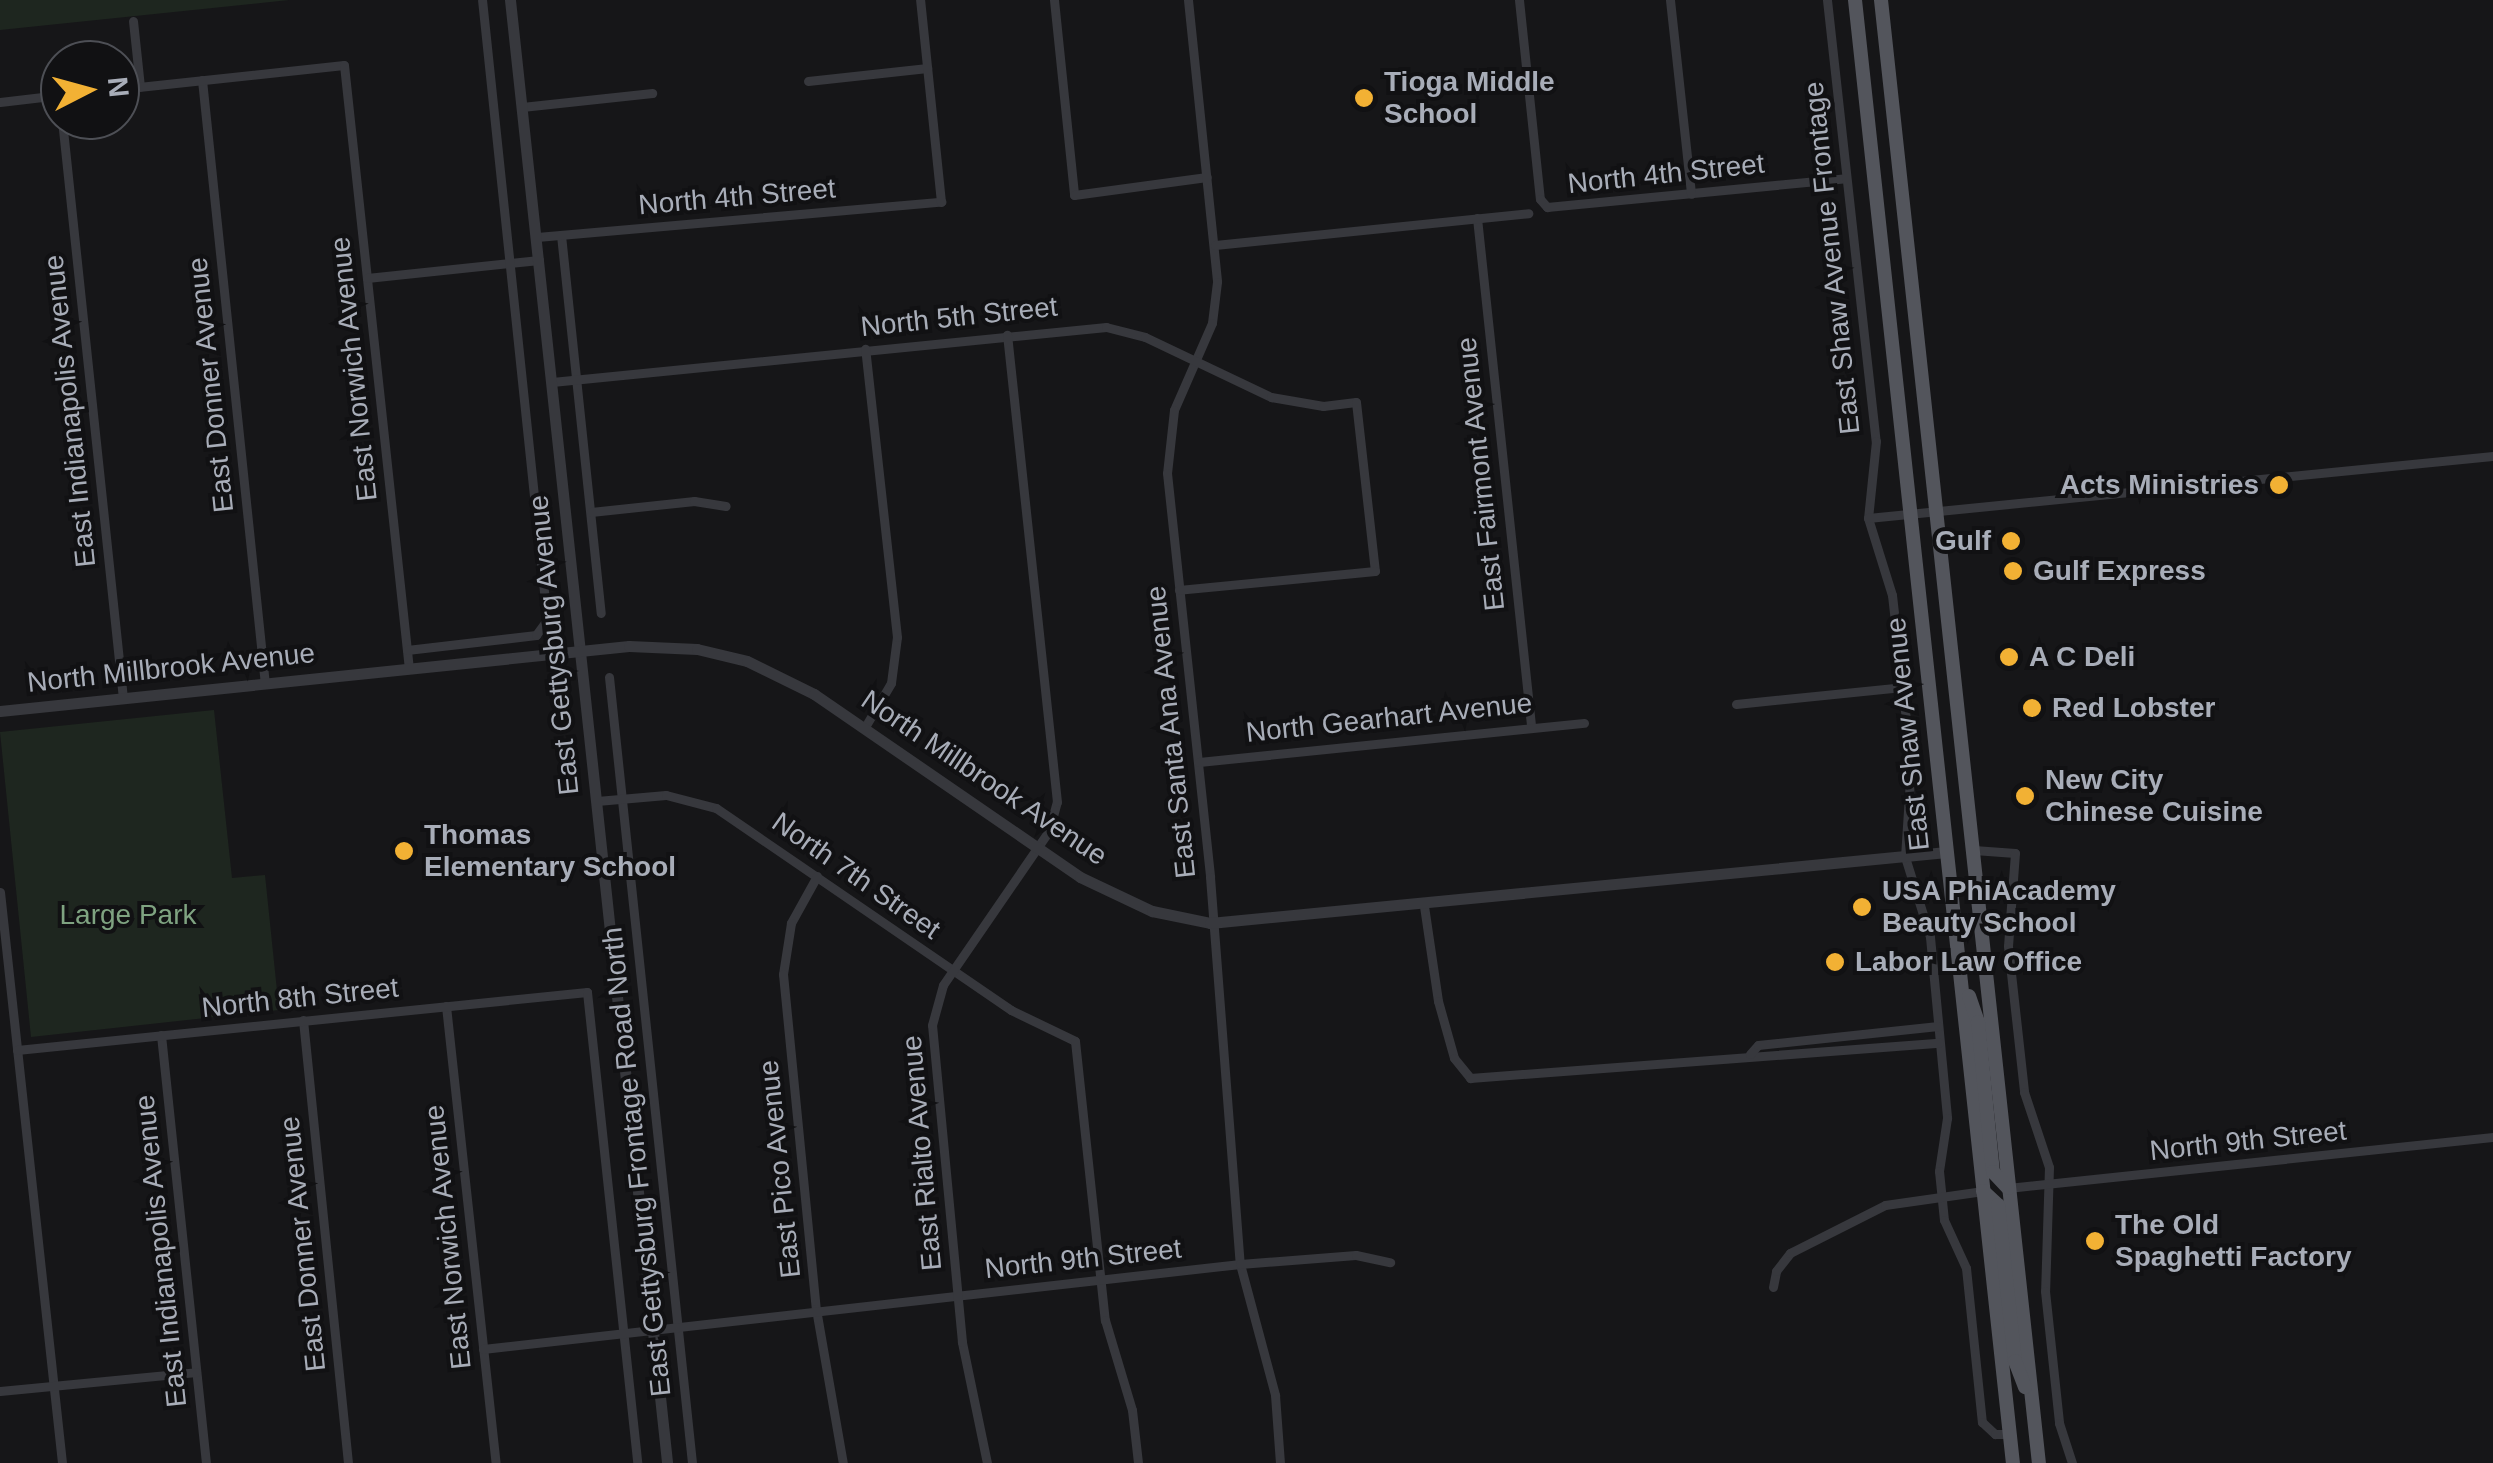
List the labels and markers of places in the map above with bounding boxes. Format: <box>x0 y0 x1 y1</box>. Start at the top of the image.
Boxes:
place label: Tioga Middle School <box>1384 65 1555 131</box>
marker: Tioga Middle School <box>1353 87 1375 109</box>
place label: Acts Ministries <box>2060 468 2259 502</box>
marker: Acts Ministries <box>2268 474 2290 496</box>
place label: Gulf <box>1935 524 1991 558</box>
marker: Gulf <box>2000 530 2022 552</box>
place label: Gulf Express <box>2033 554 2206 588</box>
marker: Gulf Express <box>2002 560 2024 582</box>
place label: A C Deli <box>2029 640 2136 674</box>
marker: A C Deli <box>1998 646 2020 668</box>
place label: Red Lobster <box>2052 691 2215 725</box>
marker: Red Lobster <box>2021 697 2043 719</box>
place label: New City Chinese Cuisine <box>2045 763 2263 829</box>
marker: New City Chinese Cuisine <box>2014 785 2036 807</box>
place label: Thomas Elementary School <box>424 818 676 884</box>
marker: Thomas Elementary School <box>393 840 415 862</box>
place label: USA PhiAcademy Beauty School <box>1882 874 2117 940</box>
marker: USA PhiAcademy Beauty School <box>1851 896 1873 918</box>
place label: Labor Law Office <box>1855 945 2082 979</box>
marker: Labor Law Office <box>1824 951 1846 973</box>
place label: The Old Spaghetti Factory <box>2115 1208 2351 1274</box>
marker: The Old Spaghetti Factory <box>2084 1230 2106 1252</box>

